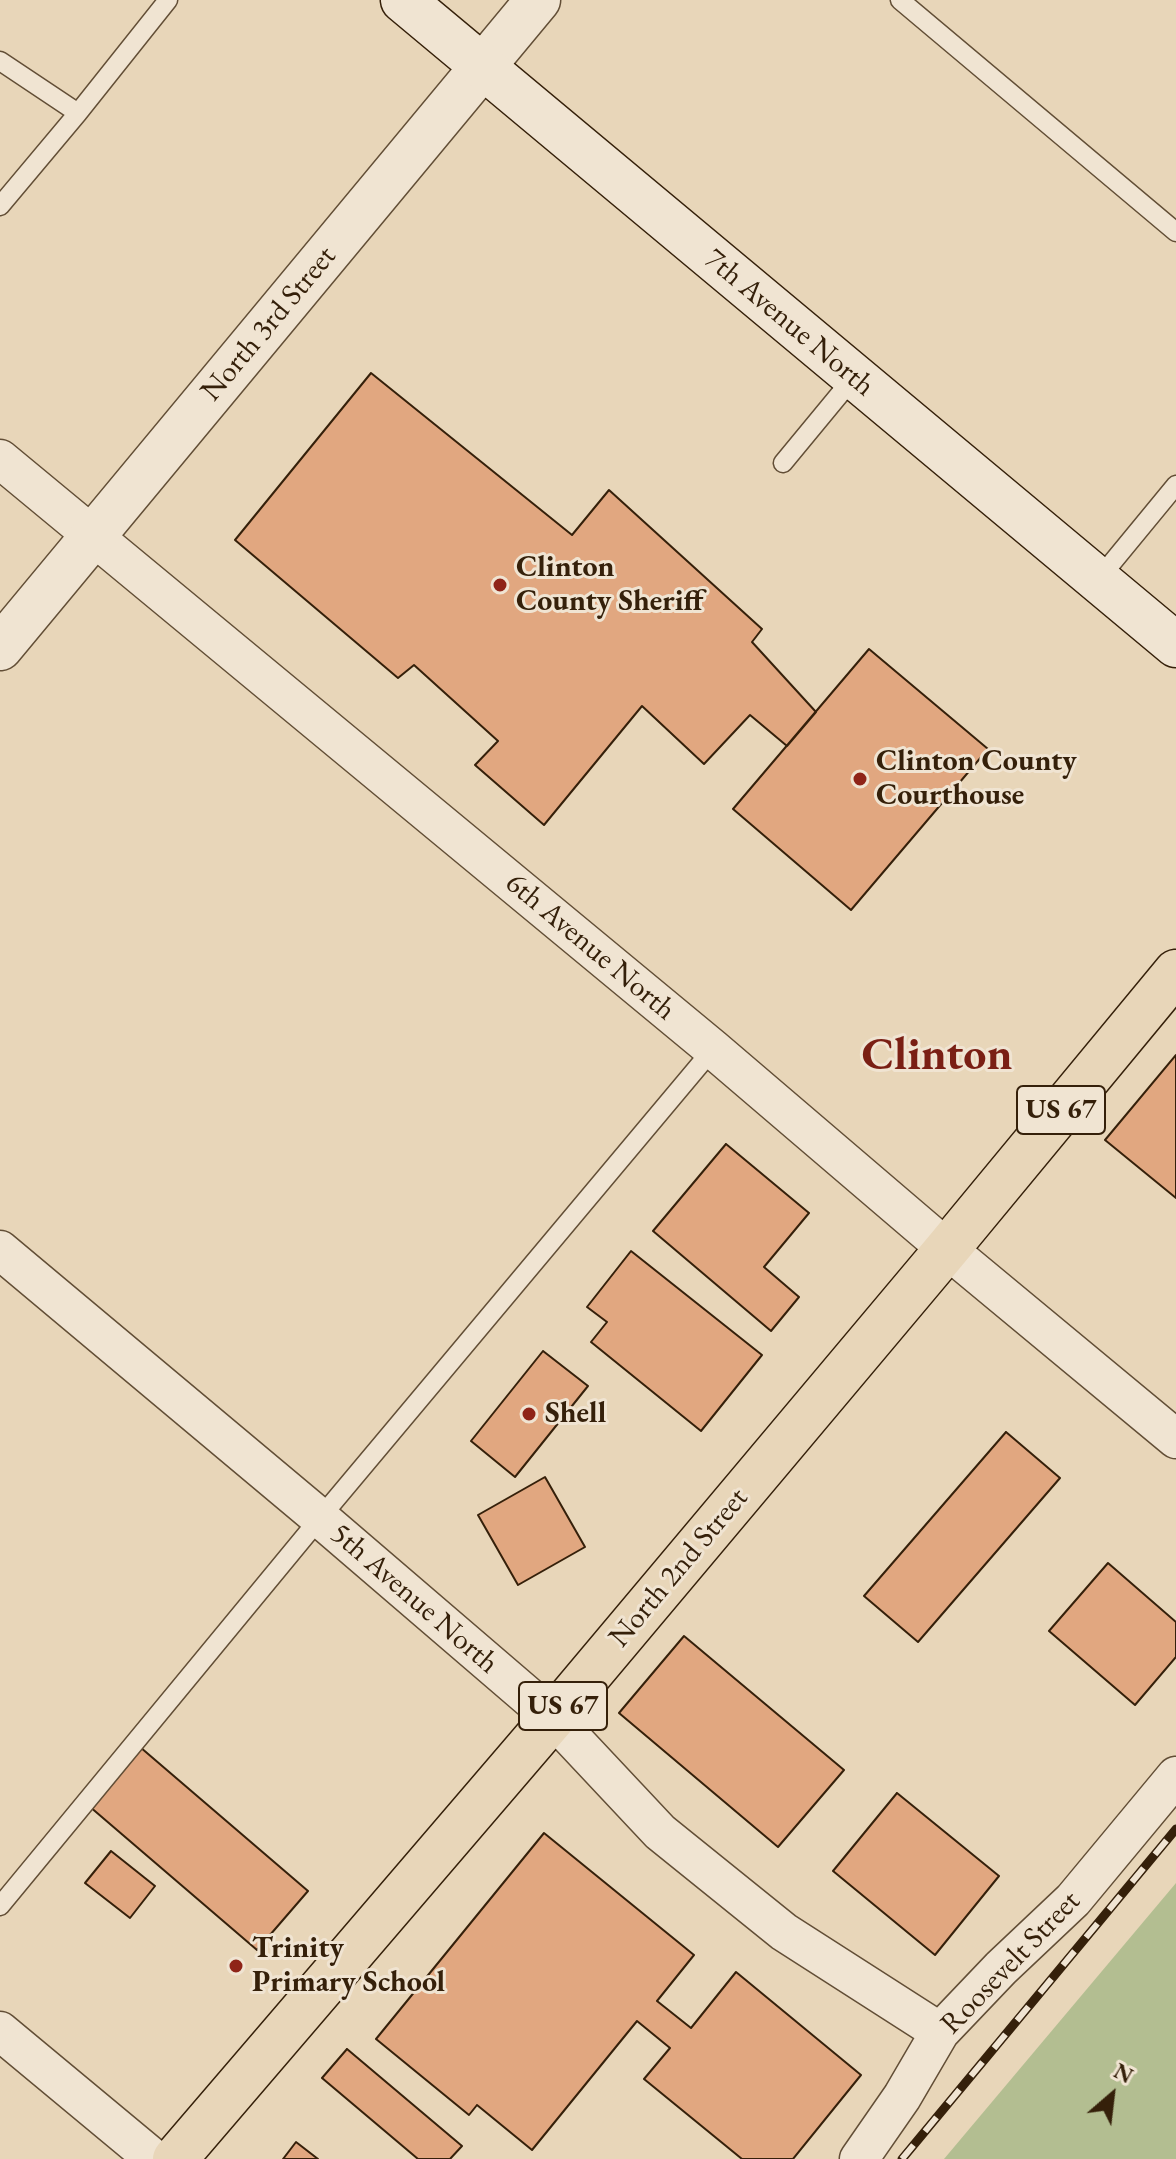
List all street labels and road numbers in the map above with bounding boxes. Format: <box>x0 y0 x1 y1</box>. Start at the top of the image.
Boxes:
street label: North 3rd Street <box>194 239 344 409</box>
street label: 7th Avenue North <box>697 241 881 405</box>
street label: 6th Avenue North <box>498 865 682 1029</box>
road number: US 67 <box>1017 1086 1105 1134</box>
street label: North 2nd Street <box>602 1481 756 1655</box>
street label: 5th Avenue North <box>323 1516 505 1682</box>
road number: US 67 <box>519 1682 607 1730</box>
street label: Roosevelt Street <box>934 1884 1088 2042</box>

